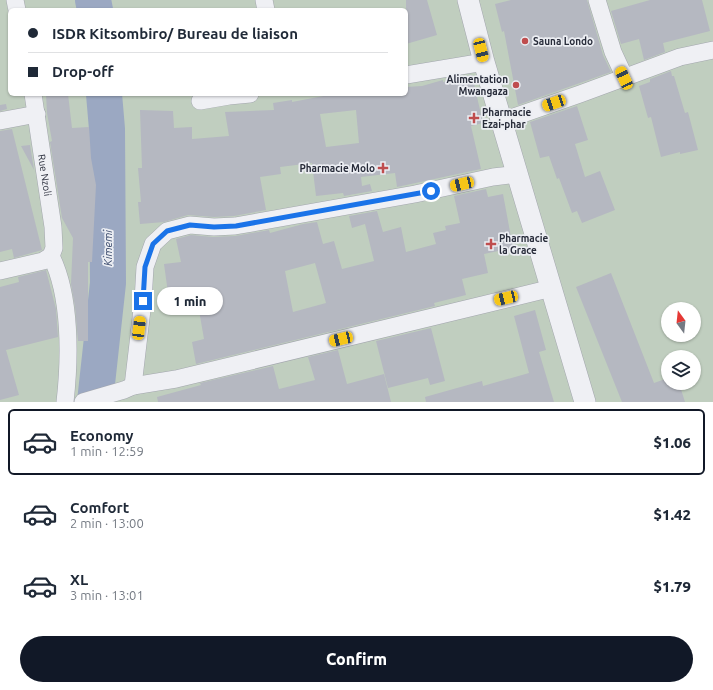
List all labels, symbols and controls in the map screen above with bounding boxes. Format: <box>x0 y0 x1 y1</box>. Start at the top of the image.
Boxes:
text: ISDR Kitsombiro/ Bureau de liaison <box>52 25 298 42</box>
marker: Sauna Londo <box>520 36 530 46</box>
place label: Sauna Londo <box>533 36 593 47</box>
car <box>472 37 490 63</box>
text: Drop-off <box>52 63 114 80</box>
car <box>613 65 635 91</box>
place label: Alimentation Mwangaza <box>446 74 508 97</box>
marker: Alimentation Mwangaza <box>511 80 521 90</box>
car <box>541 93 567 113</box>
place label: Pharmacie Ezai-phar <box>482 107 531 130</box>
marker: Pharmacie Ezai-phar <box>469 113 479 123</box>
street label: Rue Nzoli <box>37 153 54 197</box>
place label: Pharmacie Molo <box>299 163 375 174</box>
marker: Pharmacie Molo <box>378 163 388 173</box>
car <box>449 175 475 193</box>
route start <box>422 182 440 200</box>
water label: Kimemi <box>102 229 114 266</box>
place label: Pharmacie la Grace <box>499 233 548 256</box>
marker: Pharmacie la Grace <box>486 239 496 249</box>
callout: 1 min <box>157 287 223 315</box>
car <box>493 289 519 307</box>
route end <box>134 292 152 310</box>
text: 1 min <box>173 294 207 308</box>
north arrow <box>661 302 701 342</box>
map controls <box>661 302 701 390</box>
car <box>132 315 146 341</box>
car <box>328 330 354 348</box>
button: layers <box>661 350 701 390</box>
icon: car <box>22 424 58 460</box>
text: Economy <box>70 427 134 444</box>
text: $1.06 <box>653 434 691 451</box>
text: 1 min · 12:59 <box>70 444 144 458</box>
icon: car <box>22 496 58 532</box>
text: Comfort <box>70 499 129 516</box>
text: $1.42 <box>653 506 691 523</box>
text: 2 min · 13:00 <box>70 516 144 530</box>
icon: car <box>22 568 58 604</box>
text: XL <box>70 571 88 588</box>
text: $1.79 <box>653 578 691 595</box>
text: 3 min · 13:01 <box>70 588 144 602</box>
button: Confirm <box>20 636 693 682</box>

